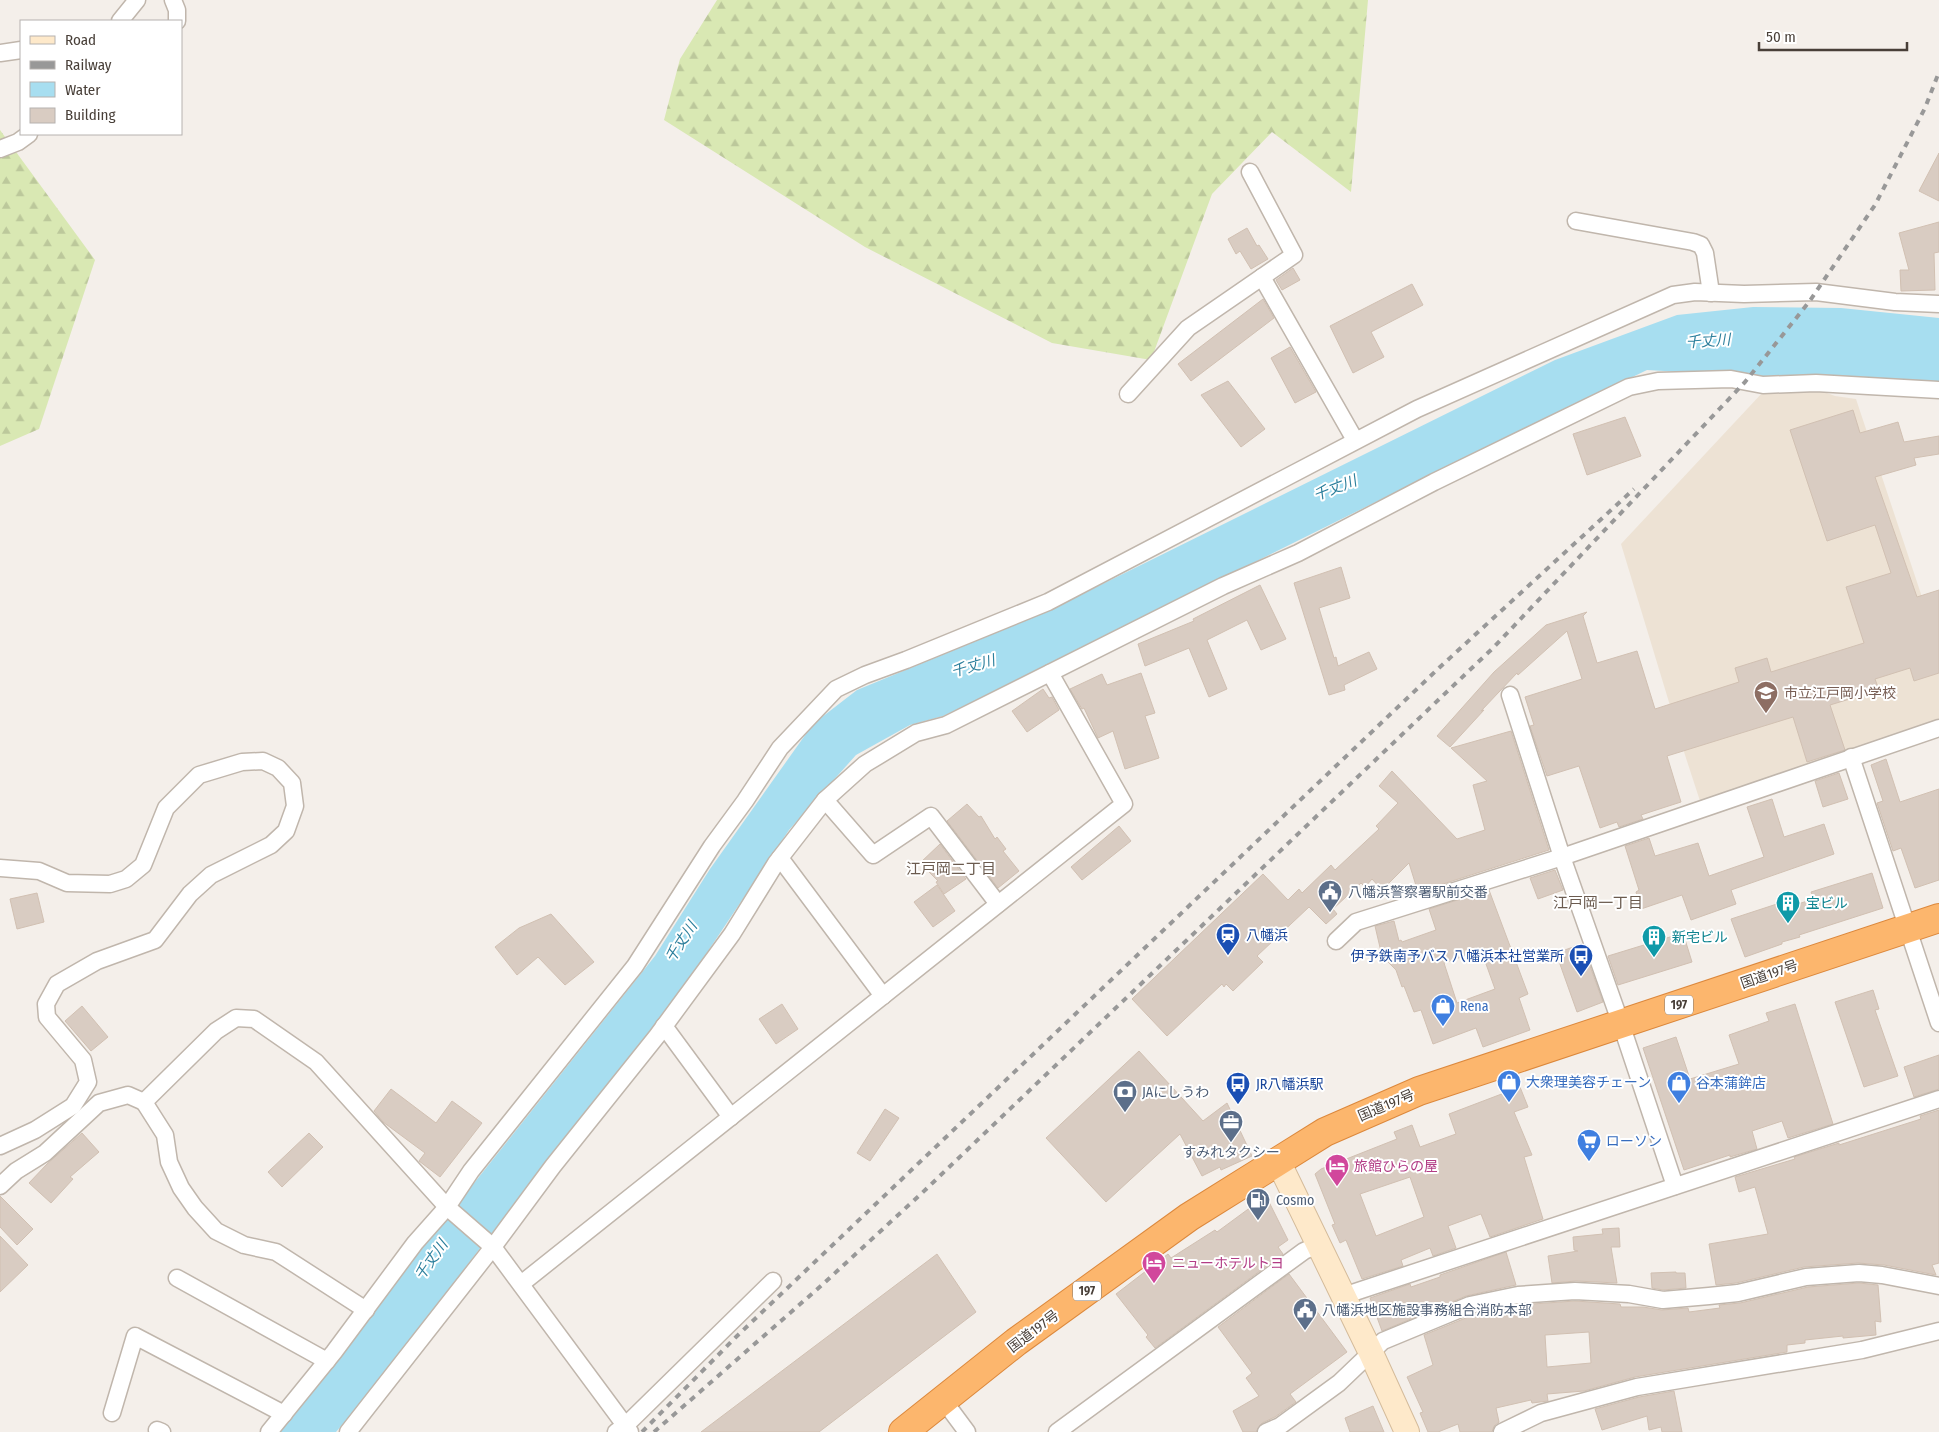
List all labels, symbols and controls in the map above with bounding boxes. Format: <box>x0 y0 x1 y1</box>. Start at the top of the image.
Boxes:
legend <box>20 20 182 135</box>
scale bar <box>1759 20 1906 52</box>
text: 50 m <box>1766 28 1796 46</box>
text: Road <box>65 31 96 49</box>
text: Railway <box>65 56 112 74</box>
text: Water <box>65 81 101 99</box>
text: Building <box>65 106 116 124</box>
water label: 千丈川 <box>1685 330 1733 352</box>
water label: 千丈川 <box>1311 471 1361 504</box>
water label: 千丈川 <box>949 651 999 681</box>
school or university icon: 市立江戸岡小学校 <box>1753 680 1779 714</box>
place label: 市立江戸岡小学校 <box>1784 685 1896 702</box>
district label: 江戸岡二丁目 <box>906 860 996 878</box>
public building icon: 八幡浜警察署駅前交番 <box>1317 879 1343 913</box>
place label: 八幡浜警察署駅前交番 <box>1348 884 1488 901</box>
building icon: 宝ビル <box>1775 890 1801 924</box>
district label: 江戸岡一丁目 <box>1553 894 1643 912</box>
place label: 宝ビル <box>1806 895 1848 912</box>
water label: 千丈川 <box>661 917 702 966</box>
station icon: 八幡浜 <box>1215 922 1241 956</box>
building icon: 新宅ビル <box>1641 924 1667 958</box>
place label: 八幡浜 <box>1246 927 1288 944</box>
place label: 新宅ビル <box>1672 929 1728 946</box>
bus stop icon: 伊予鉄南予バス 八幡浜本社営業所 <box>1568 943 1594 977</box>
place label: 伊予鉄南予バス 八幡浜本社営業所 <box>1351 948 1564 965</box>
street label: 国道197号 <box>1738 957 1800 992</box>
shop icon: Rena <box>1430 993 1456 1027</box>
road number: 197 <box>1665 996 1693 1014</box>
place label: Rena <box>1460 998 1489 1015</box>
shop icon: 大衆理美容チェーン <box>1496 1069 1522 1103</box>
shop icon: 谷本蒲鉾店 <box>1666 1070 1692 1104</box>
bus stop icon: JR八幡浜駅 <box>1225 1071 1251 1105</box>
place label: 大衆理美容チェーン <box>1526 1074 1651 1091</box>
place label: 谷本蒲鉾店 <box>1696 1075 1766 1092</box>
place label: JR八幡浜駅 <box>1256 1076 1323 1093</box>
bank icon: JAにしうわ <box>1112 1079 1138 1113</box>
place label: JAにしうわ <box>1142 1084 1209 1101</box>
street label: 国道197号 <box>1355 1086 1417 1125</box>
office icon: すみれタクシー <box>1218 1109 1244 1143</box>
supermarket icon: ローソン <box>1576 1128 1602 1162</box>
place label: ローソン <box>1606 1133 1662 1150</box>
place label: すみれタクシー <box>1182 1144 1280 1161</box>
hotel icon: 旅館ひらの屋 <box>1324 1153 1350 1187</box>
place label: 旅館ひらの屋 <box>1354 1158 1438 1175</box>
fuel station icon: Cosmo <box>1245 1187 1271 1221</box>
place label: Cosmo <box>1276 1192 1314 1209</box>
water label: 千丈川 <box>411 1235 452 1284</box>
hotel icon: ニューホテルトヨ <box>1141 1250 1167 1284</box>
place label: ニューホテルトヨ <box>1172 1255 1284 1272</box>
road number: 197 <box>1073 1282 1101 1300</box>
public building icon: 八幡浜地区施設事務組合消防本部 <box>1292 1297 1318 1331</box>
place label: 八幡浜地区施設事務組合消防本部 <box>1322 1302 1532 1319</box>
street label: 国道197号 <box>1004 1307 1062 1356</box>

